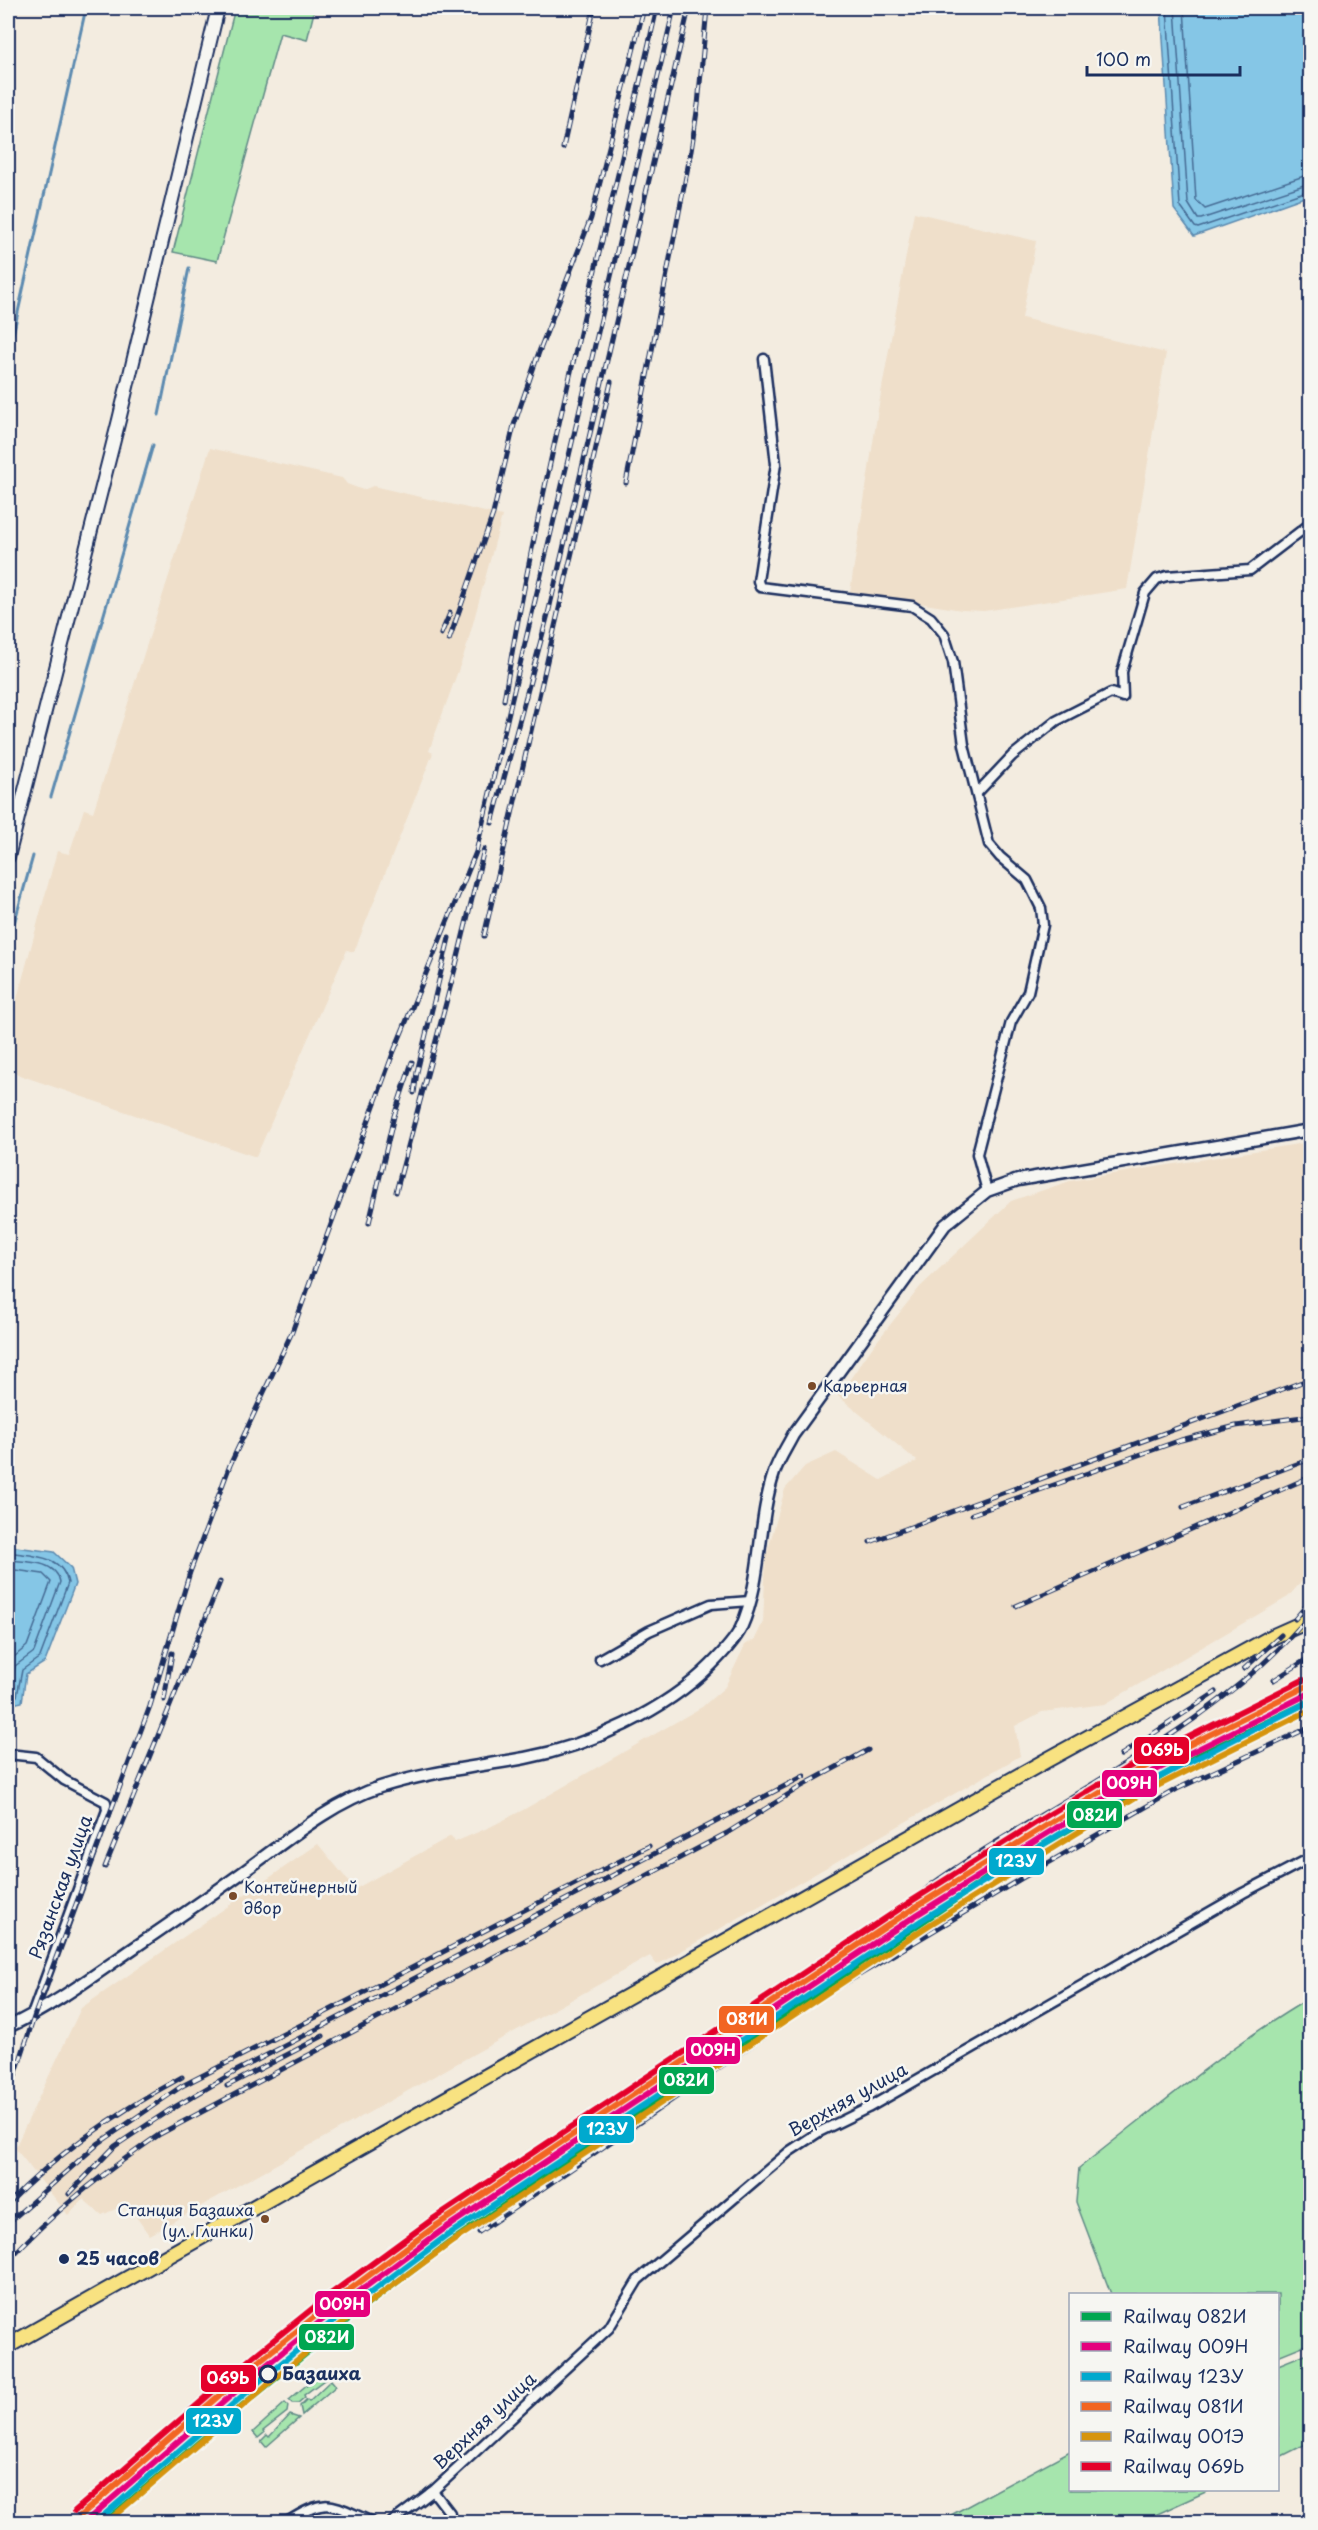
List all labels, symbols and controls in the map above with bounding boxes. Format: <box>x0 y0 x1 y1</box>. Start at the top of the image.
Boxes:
scale bar <box>1087 39 1240 77</box>
text: 100 m <box>1096 45 1151 72</box>
place label: Карьерная <box>823 1373 908 1397</box>
marker: Карьерная <box>806 1380 818 1392</box>
line badge: 069Ь <box>1133 1736 1190 1765</box>
text: 069Ь <box>1141 1737 1183 1761</box>
line badge: 009Н <box>1101 1769 1158 1798</box>
text: 009Н <box>1106 1770 1152 1794</box>
line badge: 082И <box>1066 1800 1123 1829</box>
text: 082И <box>1073 1802 1117 1826</box>
street label: Рязанская улица <box>21 1810 98 1962</box>
line badge: 123У <box>988 1847 1045 1876</box>
text: 123У <box>995 1848 1037 1872</box>
place label: Контейнерный двор <box>244 1874 358 1919</box>
marker: Контейнерный двор <box>227 1890 239 1902</box>
line badge: 081И <box>718 2005 775 2034</box>
text: 081И <box>726 2006 768 2030</box>
line badge: 009Н <box>685 2036 741 2065</box>
text: 009Н <box>690 2037 736 2061</box>
street label: Верхняя улица <box>783 2054 912 2143</box>
line badge: 082И <box>658 2066 715 2095</box>
text: 082И <box>664 2067 708 2091</box>
line badge: 123У <box>578 2115 635 2144</box>
text: 123У <box>586 2116 628 2140</box>
place label: Станция Базаиха (ул. Глинки) <box>117 2197 254 2242</box>
marker: Станция Базаиха (ул. Глинки) <box>259 2213 271 2225</box>
place label: 25 часов <box>76 2244 159 2271</box>
marker: 25 часов <box>57 2252 71 2266</box>
line badge: 009Н <box>314 2290 371 2318</box>
text: 009Н <box>319 2291 365 2315</box>
legend <box>1069 2293 1279 2491</box>
text: Railway 082И <box>1123 2302 1247 2329</box>
line badge: 082И <box>298 2323 355 2351</box>
text: 082И <box>305 2324 349 2348</box>
text: Railway 009Н <box>1123 2332 1249 2359</box>
place label: Базаиха <box>282 2359 362 2386</box>
text: Railway 123У <box>1123 2362 1244 2389</box>
line badge: 069Ь <box>200 2364 257 2393</box>
street label: Верхняя улица <box>426 2364 542 2475</box>
text: 069Ь <box>207 2365 249 2389</box>
marker: Базаиха <box>259 2365 277 2383</box>
text: Railway 081И <box>1123 2392 1244 2419</box>
line badge: 123У <box>185 2407 242 2435</box>
text: 123У <box>192 2408 234 2432</box>
text: Railway 001Э <box>1123 2422 1244 2449</box>
text: Railway 069Ь <box>1123 2452 1244 2479</box>

